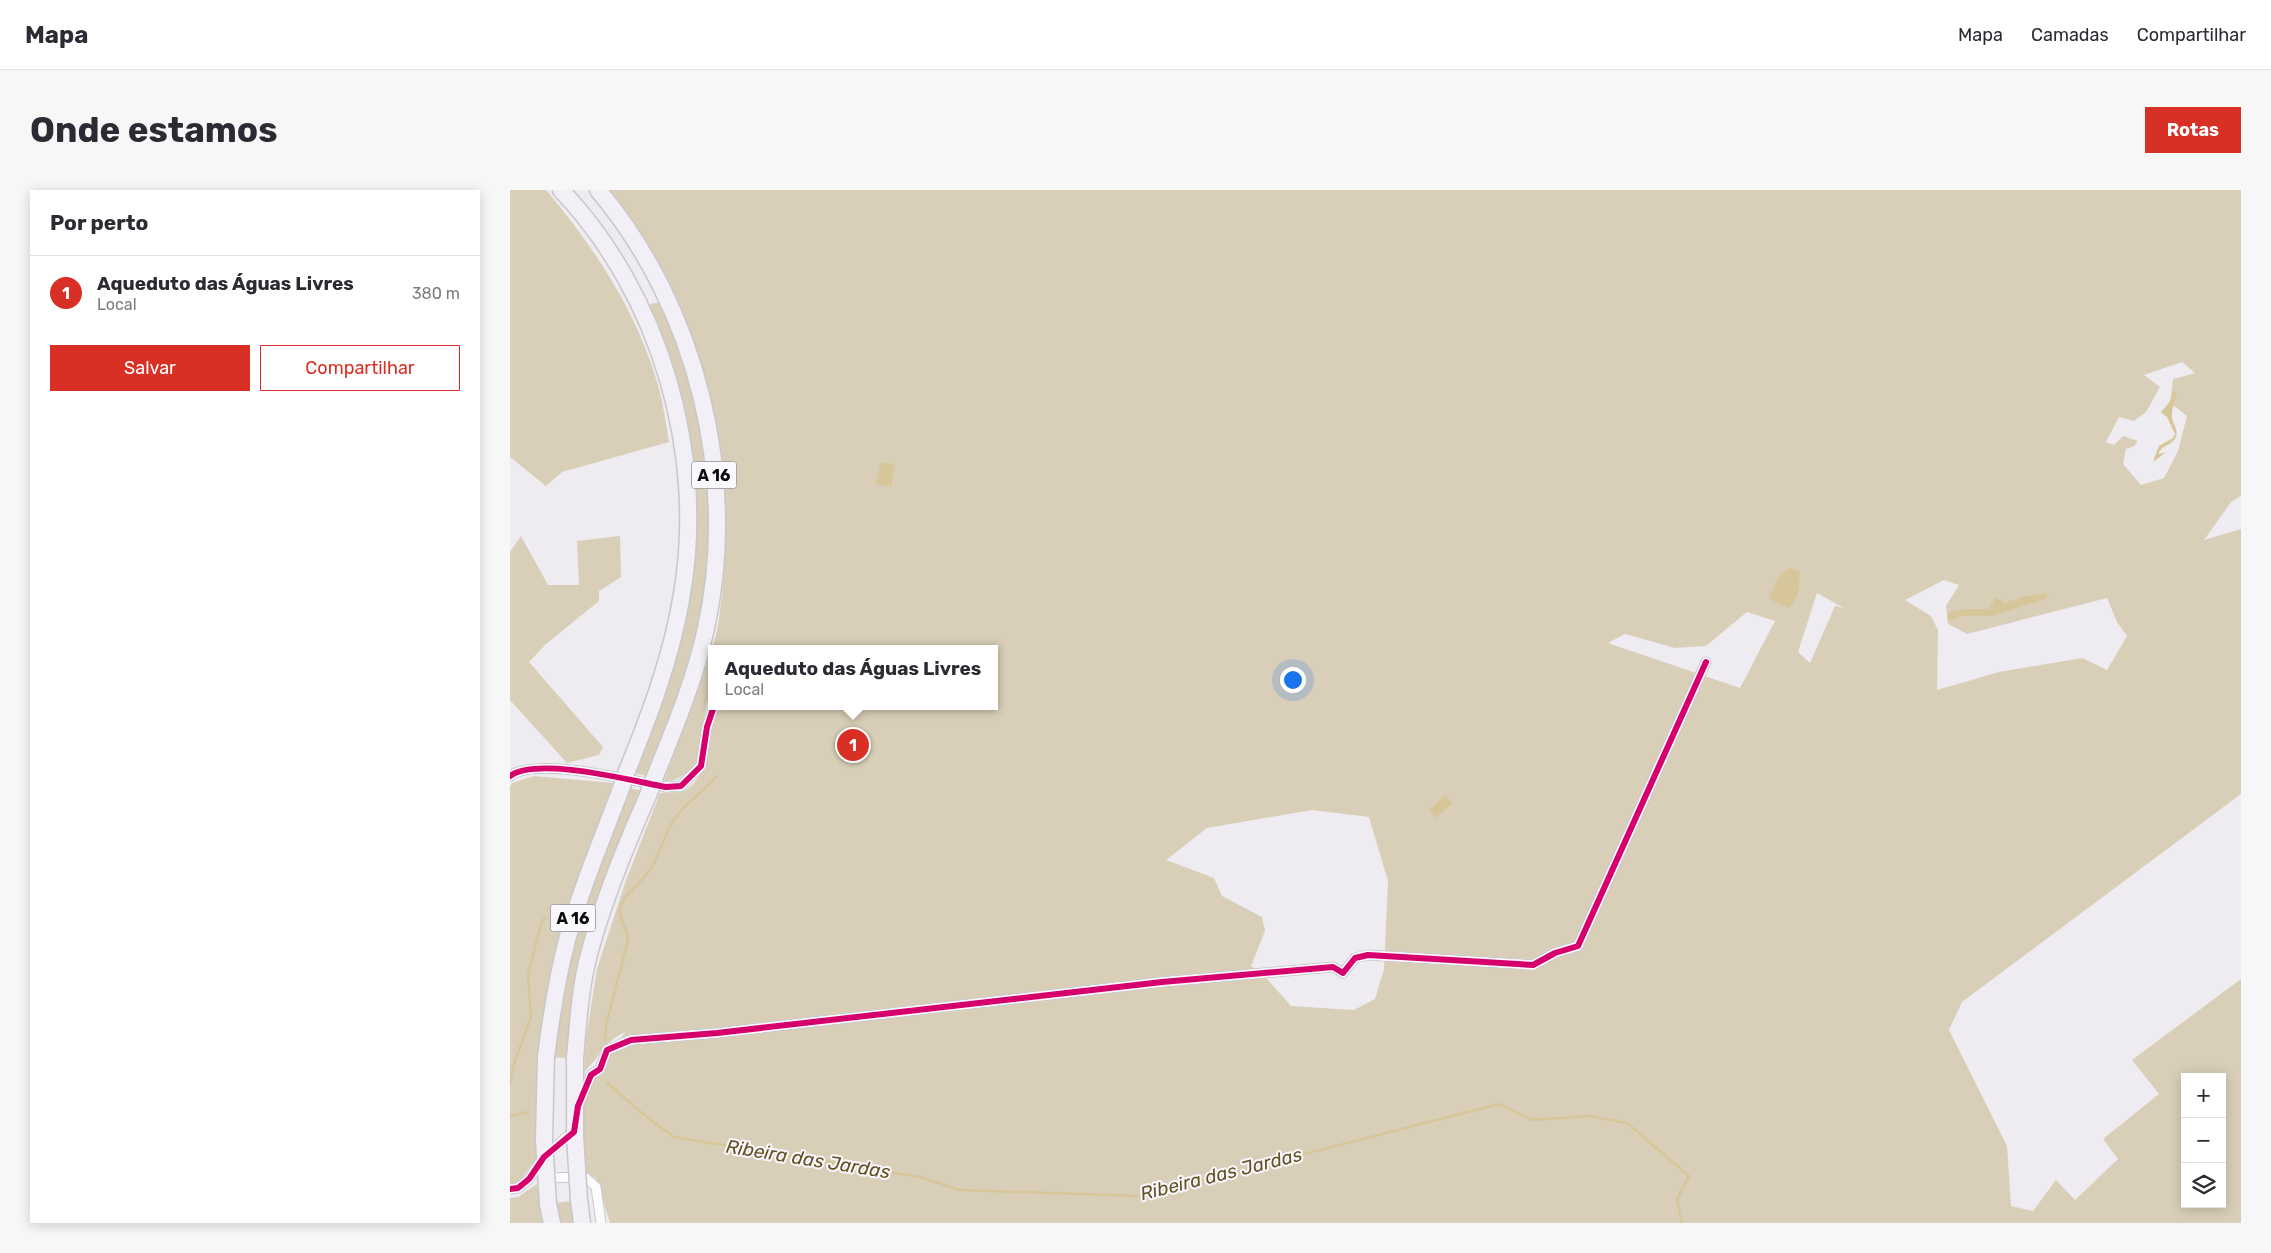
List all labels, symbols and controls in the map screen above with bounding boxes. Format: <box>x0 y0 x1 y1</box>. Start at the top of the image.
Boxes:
text: Mapa <box>25 21 88 49</box>
text: Mapa <box>1958 24 2003 46</box>
text: Camadas <box>2031 24 2109 46</box>
text: Compartilhar <box>2137 24 2246 46</box>
button: Rotas <box>2145 107 2241 153</box>
text: Onde estamos <box>30 109 278 151</box>
text: Por perto <box>50 210 148 235</box>
text: Aqueduto das Águas Livres <box>97 272 354 295</box>
text: 1 <box>62 284 70 303</box>
text: 380 m <box>412 284 460 303</box>
text: Local <box>97 295 137 314</box>
button: Salvar <box>50 345 250 391</box>
button: Compartilhar <box>260 345 460 391</box>
road number: A 16 <box>692 462 736 488</box>
popup <box>708 645 998 710</box>
text: Aqueduto das Águas Livres <box>725 657 981 680</box>
your location <box>1280 667 1306 693</box>
text: Local <box>725 680 764 699</box>
pin: 1 <box>837 726 869 764</box>
road number: A 16 <box>550 904 596 931</box>
map controls <box>2181 1073 2226 1208</box>
button: + <box>2181 1073 2226 1118</box>
button: − <box>2181 1118 2226 1163</box>
water label: Ribeira das Jardas <box>724 1135 892 1183</box>
water label: Ribeira das Jardas <box>1138 1143 1305 1205</box>
button: layers <box>2181 1163 2226 1208</box>

